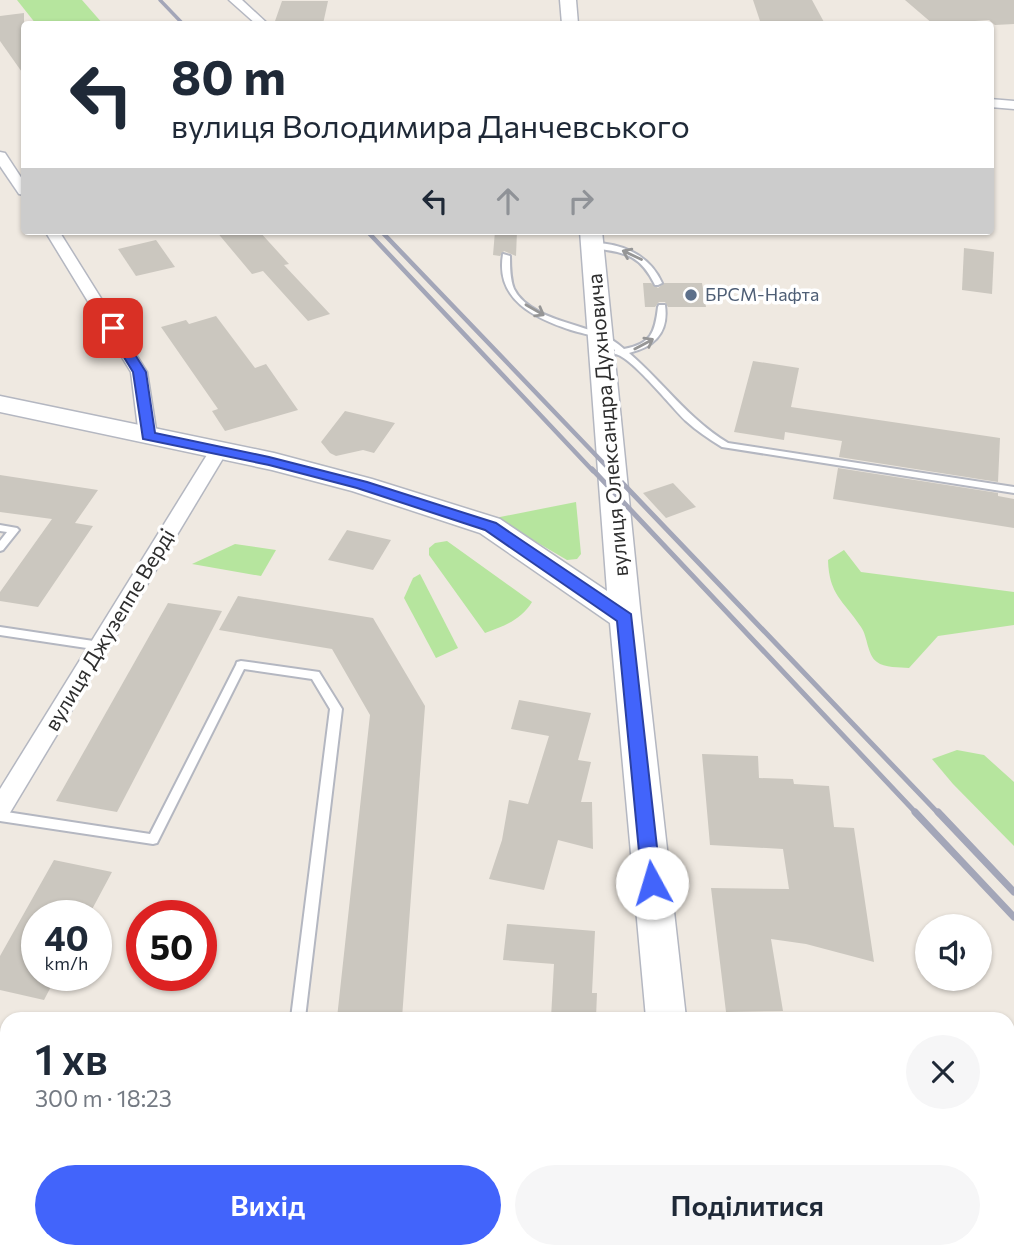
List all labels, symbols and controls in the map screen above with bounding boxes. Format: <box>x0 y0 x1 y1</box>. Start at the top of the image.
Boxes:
text: 80 m <box>171 45 286 105</box>
icon: left <box>56 49 147 140</box>
text: вулиця Володимира Данчевського <box>171 105 690 145</box>
icon: left <box>416 182 454 220</box>
icon: ahead <box>489 182 527 220</box>
icon: right <box>562 182 600 220</box>
one-way arrow <box>622 248 643 261</box>
street label: вулиця Олександра Духновича <box>581 272 632 578</box>
place label: БРСМ-Нафта <box>705 283 819 305</box>
marker: БРСМ-Нафта <box>683 287 699 303</box>
pin <box>83 298 143 358</box>
one-way arrow <box>525 304 545 318</box>
icon: arrive <box>94 309 132 347</box>
one-way arrow <box>634 336 654 350</box>
street label: вулиця Джузеппе Верді <box>38 524 179 735</box>
position arrow <box>615 846 689 920</box>
speed limit sign: 50 <box>126 900 217 991</box>
map controls <box>915 914 992 991</box>
button: sound <box>915 914 992 991</box>
text: 40 <box>44 915 89 958</box>
text: km/h <box>45 952 88 974</box>
text: 1 хв <box>35 1032 108 1084</box>
button: close <box>906 1035 980 1109</box>
text: 300 m · 18:23 <box>35 1084 172 1112</box>
button: Вихід <box>35 1165 501 1245</box>
button: Поділитися <box>515 1165 980 1245</box>

